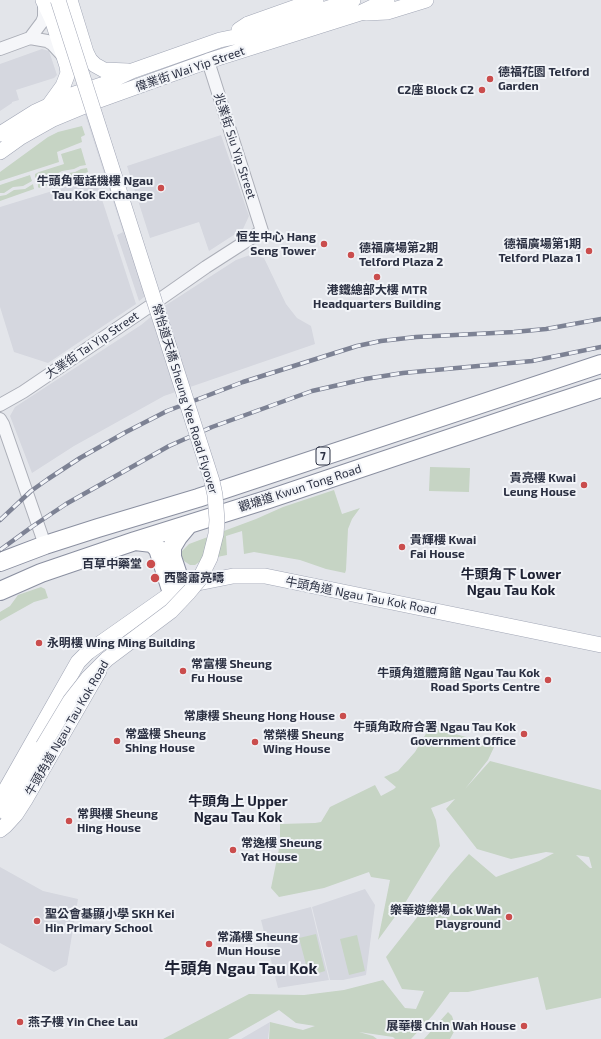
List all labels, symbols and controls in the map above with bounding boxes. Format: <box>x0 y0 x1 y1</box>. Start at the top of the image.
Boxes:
street label: 偉業街 Wai Yip Street <box>133 43 247 95</box>
place label: 德福花園 Telford Garden <box>498 65 589 93</box>
marker: 德福花園 Telford Garden <box>485 74 495 84</box>
place label: C2座 Block C2 <box>397 83 474 97</box>
marker: C2座 Block C2 <box>477 85 487 95</box>
street label: 兆業街 Siu Yip Street <box>211 91 259 201</box>
place label: 牛頭角電話機樓 Ngau Tau Kok Exchange <box>37 174 153 202</box>
marker: 牛頭角電話機樓 Ngau Tau Kok Exchange <box>156 183 166 193</box>
place label: 恒生中心 Hang Seng Tower <box>236 230 316 258</box>
place label: 德福廣場第1期 Telford Plaza 1 <box>499 237 581 265</box>
marker: 恒生中心 Hang Seng Tower <box>319 239 329 249</box>
place label: 德福廣場第2期 Telford Plaza 2 <box>359 241 443 269</box>
marker: 德福廣場第1期 Telford Plaza 1 <box>584 246 594 256</box>
marker: 德福廣場第2期 Telford Plaza 2 <box>346 250 356 260</box>
marker: 港鐵總部大樓 MTR Headquarters Building <box>372 272 382 282</box>
place label: 港鐵總部大樓 MTR Headquarters Building <box>313 283 441 311</box>
street label: 常怡道天橋 Sheung Yee Road Flyover <box>149 302 221 496</box>
street label: 大業街 Tai Yip Street <box>43 308 141 382</box>
road number: 7 <box>316 447 330 465</box>
street label: 觀塘道 Kwun Tong Road <box>237 461 363 515</box>
place label: 貴亮樓 Kwai Leung House <box>503 471 576 499</box>
marker: 貴亮樓 Kwai Leung House <box>579 480 589 490</box>
place label: 貴輝樓 Kwai Fai House <box>410 533 476 561</box>
marker: 貴輝樓 Kwai Fai House <box>397 542 407 552</box>
place label: 百草中藥堂 <box>82 557 142 571</box>
marker: 百草中藥堂 <box>145 558 157 570</box>
district label: 牛頭角下 Lower Ngau Tau Kok <box>461 566 561 598</box>
place label: 西醫蕭亮疇 <box>164 571 224 585</box>
marker: 西醫蕭亮疇 <box>149 572 161 584</box>
street label: 牛頭角道 Ngau Tau Kok Road <box>284 574 438 618</box>
place label: 永明樓 Wing Ming Building <box>47 636 195 650</box>
marker: 永明樓 Wing Ming Building <box>34 638 44 648</box>
place label: 常富樓 Sheung Fu House <box>191 657 272 685</box>
street label: 牛頭角道 Ngau Tau Kok Road <box>22 658 112 798</box>
marker: 常富樓 Sheung Fu House <box>178 666 188 676</box>
place label: 牛頭角道體育館 Ngau Tau Kok Road Sports Centre <box>377 666 540 694</box>
marker: 牛頭角道體育館 Ngau Tau Kok Road Sports Centre <box>543 675 553 685</box>
place label: 常康樓 Sheung Hong House <box>184 709 335 723</box>
marker: 常康樓 Sheung Hong House <box>338 711 348 721</box>
place label: 牛頭角政府合署 Ngau Tau Kok Government Office <box>353 720 516 748</box>
place label: 常盛樓 Sheung Shing House <box>125 727 206 755</box>
place label: 常榮樓 Sheung Wing House <box>263 728 344 756</box>
marker: 牛頭角政府合署 Ngau Tau Kok Government Office <box>519 729 529 739</box>
marker: 常盛樓 Sheung Shing House <box>112 736 122 746</box>
marker: 常榮樓 Sheung Wing House <box>250 737 260 747</box>
district label: 牛頭角上 Upper Ngau Tau Kok <box>188 793 288 826</box>
place label: 常興樓 Sheung Hing House <box>77 807 158 835</box>
marker: 常興樓 Sheung Hing House <box>64 816 74 826</box>
place label: 常逸樓 Sheung Yat House <box>241 836 322 864</box>
marker: 常逸樓 Sheung Yat House <box>228 845 238 855</box>
place label: 樂華遊樂場 Lok Wah Playground <box>390 903 501 931</box>
place label: 聖公會基顯小學 SKH Kei Hin Primary School <box>45 907 175 935</box>
marker: 樂華遊樂場 Lok Wah Playground <box>504 912 514 922</box>
marker: 聖公會基顯小學 SKH Kei Hin Primary School <box>32 916 42 926</box>
place label: 常滿樓 Sheung Mun House <box>217 930 298 958</box>
marker: 常滿樓 Sheung Mun House <box>204 939 214 949</box>
district label: 牛頭角 Ngau Tau Kok <box>165 959 317 979</box>
place label: 燕子樓 Yin Chee Lau <box>28 1015 138 1029</box>
marker: 燕子樓 Yin Chee Lau <box>15 1017 25 1027</box>
place label: 展華樓 Chin Wah House <box>386 1019 516 1033</box>
marker: 展華樓 Chin Wah House <box>519 1021 529 1031</box>

